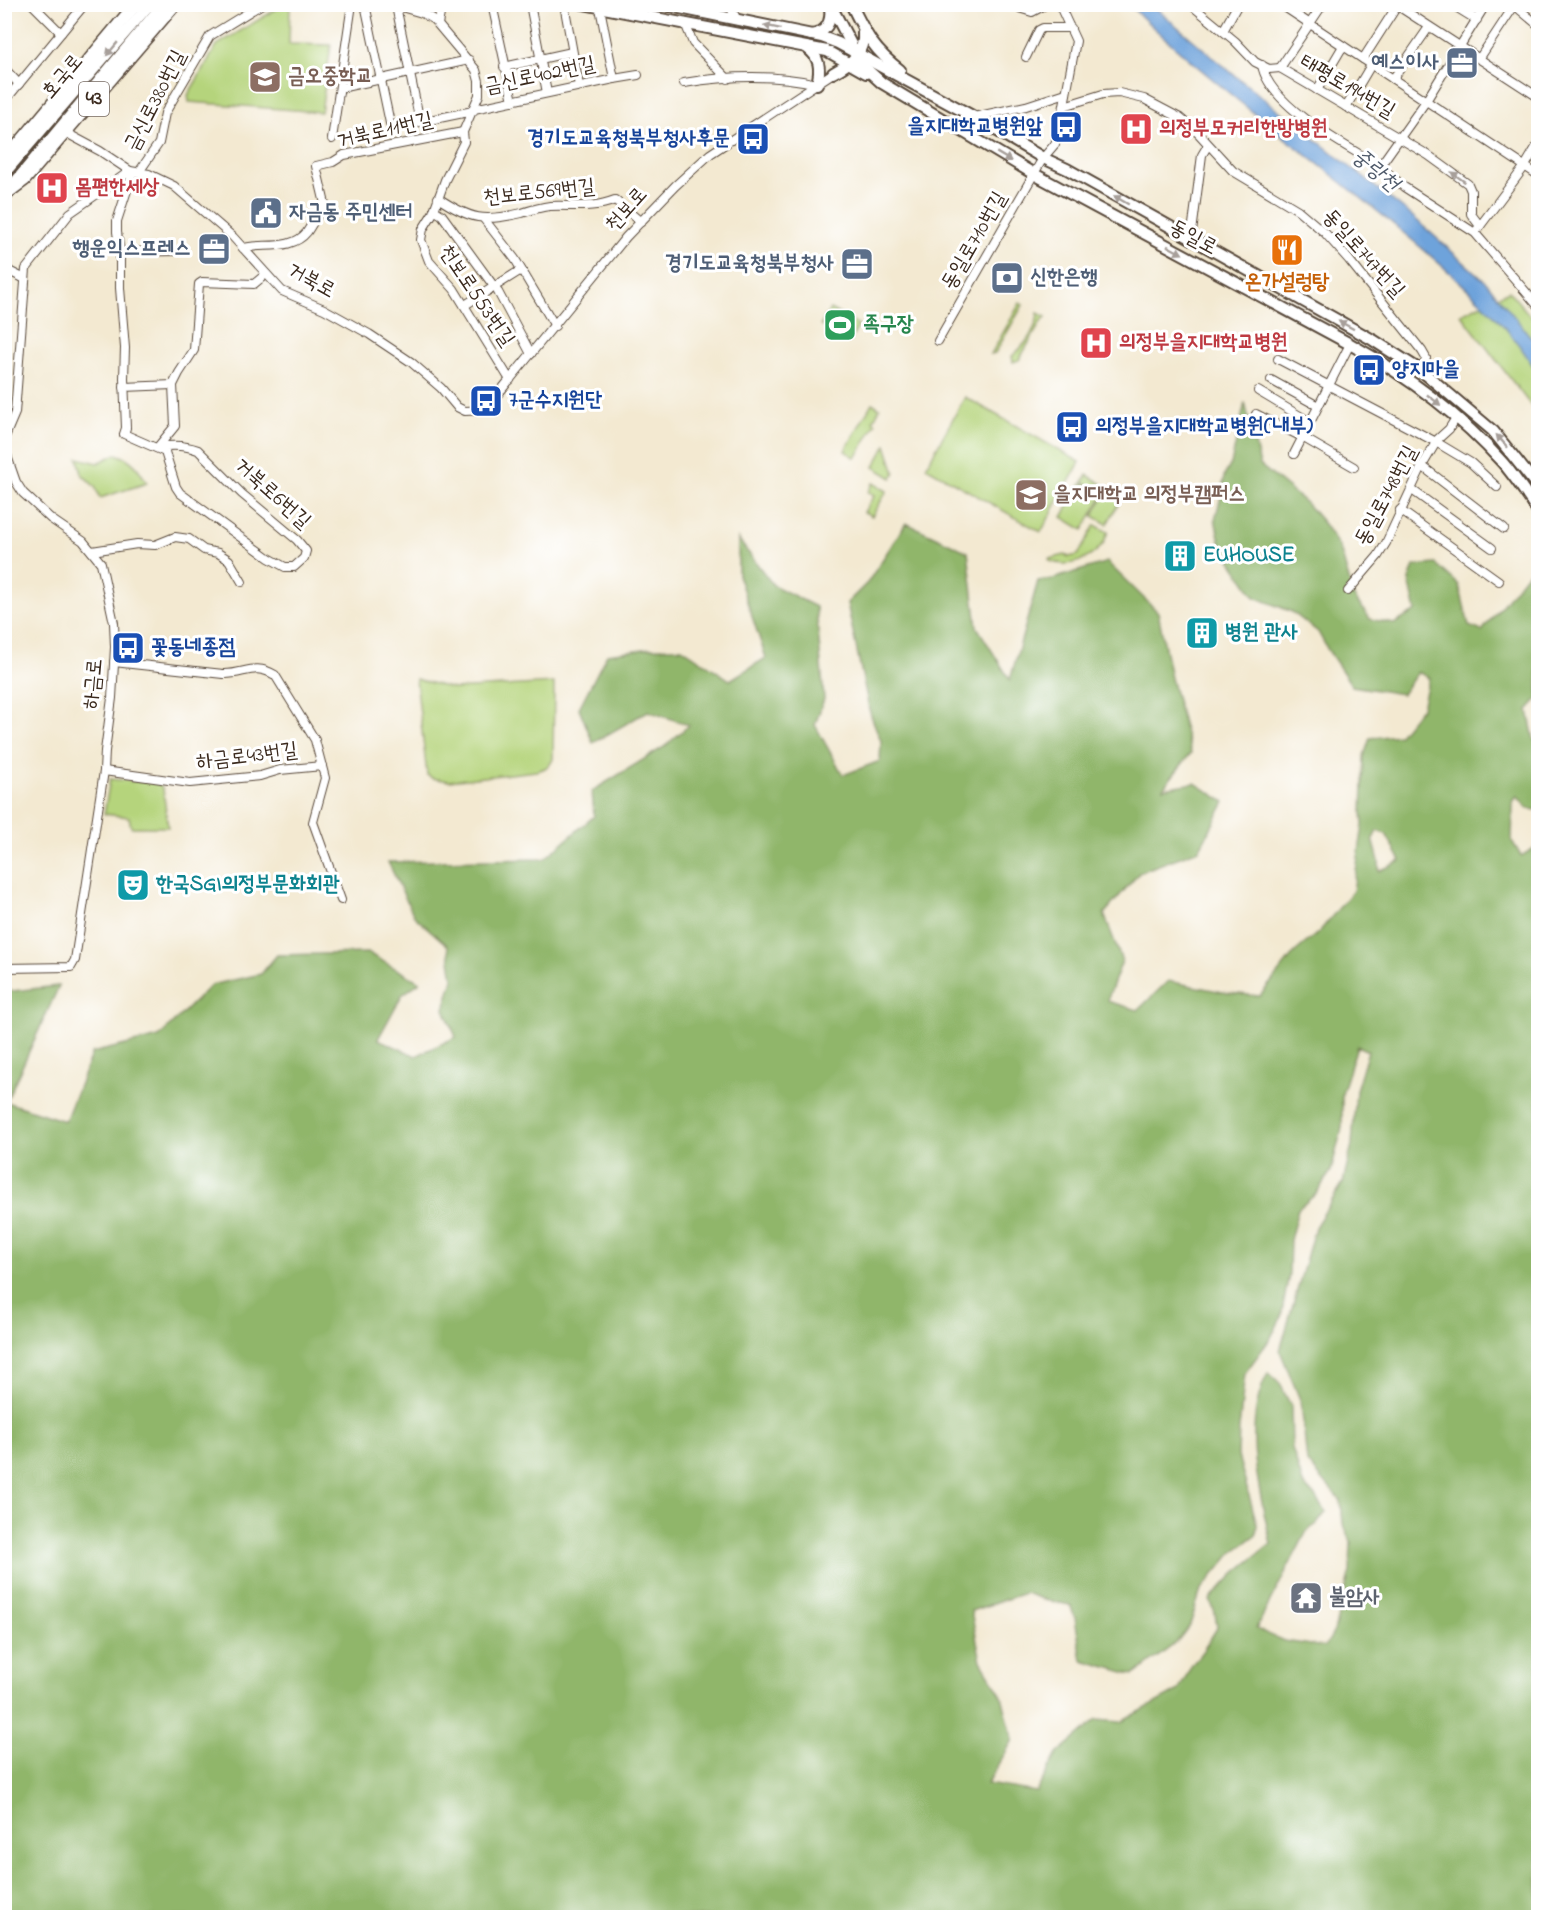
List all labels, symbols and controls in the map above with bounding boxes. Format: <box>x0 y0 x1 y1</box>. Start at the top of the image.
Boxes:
one-way arrow <box>762 22 781 31</box>
one-way arrow <box>106 41 119 56</box>
street label: 금신로380번길 <box>118 45 194 157</box>
office icon: 예스이사 <box>1444 45 1480 81</box>
street label: 태평로194번길 <box>1294 47 1401 127</box>
street label: 호국로 <box>35 48 91 106</box>
place label: 예스이사 <box>1371 48 1439 78</box>
street label: 금신로402번길 <box>482 50 598 102</box>
school or university icon: 금오중학교 <box>247 59 283 95</box>
place label: 금오중학교 <box>288 62 373 92</box>
road number: 43 <box>79 82 109 116</box>
street label: 거북로11번길 <box>334 105 436 157</box>
bus stop icon: 을지대학교병원앞 <box>1048 109 1084 145</box>
hospital icon: 의정부모커리한방병원 <box>1118 111 1154 147</box>
place label: 을지대학교병원앞 <box>908 112 1043 142</box>
place label: 의정부모커리한방병원 <box>1159 114 1328 144</box>
bus stop icon: 경기도교육청북부청사후문 <box>735 121 771 157</box>
place label: 경기도교육청북부청사후문 <box>527 124 730 154</box>
water label: 중랑천 <box>1344 142 1407 202</box>
one-way arrow <box>996 151 1012 162</box>
hospital icon: 몸편한세상 <box>34 170 70 206</box>
street label: 천보로569번길 <box>482 172 596 214</box>
one-way arrow <box>1450 172 1466 183</box>
place label: 몸편한세상 <box>75 173 160 203</box>
street label: 천보로 <box>599 181 655 239</box>
street label: 동일로710번길 <box>935 186 1015 296</box>
public building icon: 자금동 주민센터 <box>248 195 284 231</box>
one-way arrow <box>1112 195 1129 205</box>
place label: 자금동 주민센터 <box>289 198 413 228</box>
street label: 동일로747번길 <box>1315 203 1411 305</box>
street label: 동일로 <box>1164 213 1222 263</box>
office icon: 행운익스프레스 <box>196 231 232 267</box>
restaurant icon: 온가설렁탕 <box>1269 232 1305 268</box>
place label: 행운익스프레스 <box>72 234 191 264</box>
street label: 천보로553번길 <box>431 239 521 353</box>
one-way arrow <box>1167 245 1184 255</box>
office icon: 경기도교육청북부청사 <box>839 246 875 282</box>
place label: 경기도교육청북부청사 <box>665 249 834 279</box>
street label: 거북로 <box>282 256 340 306</box>
bank icon: 신한은행 <box>989 260 1025 296</box>
place label: 신한은행 <box>1030 263 1098 293</box>
place label: 온가설렁탕 <box>1245 268 1330 298</box>
sports icon: 족구장 <box>822 307 858 343</box>
place label: 족구장 <box>863 310 914 340</box>
one-way arrow <box>1337 320 1354 330</box>
hospital icon: 의정부을지대학교병원 <box>1078 325 1114 361</box>
place label: 의정부을지대학교병원 <box>1119 328 1288 358</box>
bus stop icon: 양지마을 <box>1351 352 1387 388</box>
place label: 양지마을 <box>1392 355 1460 385</box>
bus stop icon: 7군수지원단 <box>468 383 504 419</box>
place label: 7군수지원단 <box>509 386 602 416</box>
one-way arrow <box>1426 394 1442 407</box>
bus stop icon: 의정부을지대학교병원(내부) <box>1054 409 1090 445</box>
place label: 의정부을지대학교병원(내부) <box>1095 412 1314 442</box>
one-way arrow <box>1496 434 1509 449</box>
street label: 동일로748번길 <box>1348 440 1426 551</box>
street label: 거북로6번길 <box>227 451 317 537</box>
school or university icon: 을지대학교 의정부캠퍼스 <box>1013 477 1049 513</box>
place label: 을지대학교 의정부캠퍼스 <box>1054 480 1245 510</box>
building icon: EUHOUSE <box>1162 538 1198 574</box>
place label: EUHOUSE <box>1203 541 1295 571</box>
building icon: 병원 관사 <box>1184 615 1220 651</box>
place label: 병원 관사 <box>1225 618 1298 648</box>
bus stop icon: 꽃동네종점 <box>110 630 146 666</box>
place label: 꽃동네종점 <box>151 633 236 663</box>
street label: 하금로 <box>77 657 111 711</box>
street label: 하금로43번길 <box>195 736 299 778</box>
theatre icon: 한국SGI의정부문화회관 <box>115 867 151 903</box>
place label: 한국SGI의정부문화회관 <box>155 870 340 900</box>
temple icon: 불암사 <box>1288 1580 1324 1616</box>
place label: 불암사 <box>1329 1583 1380 1613</box>

